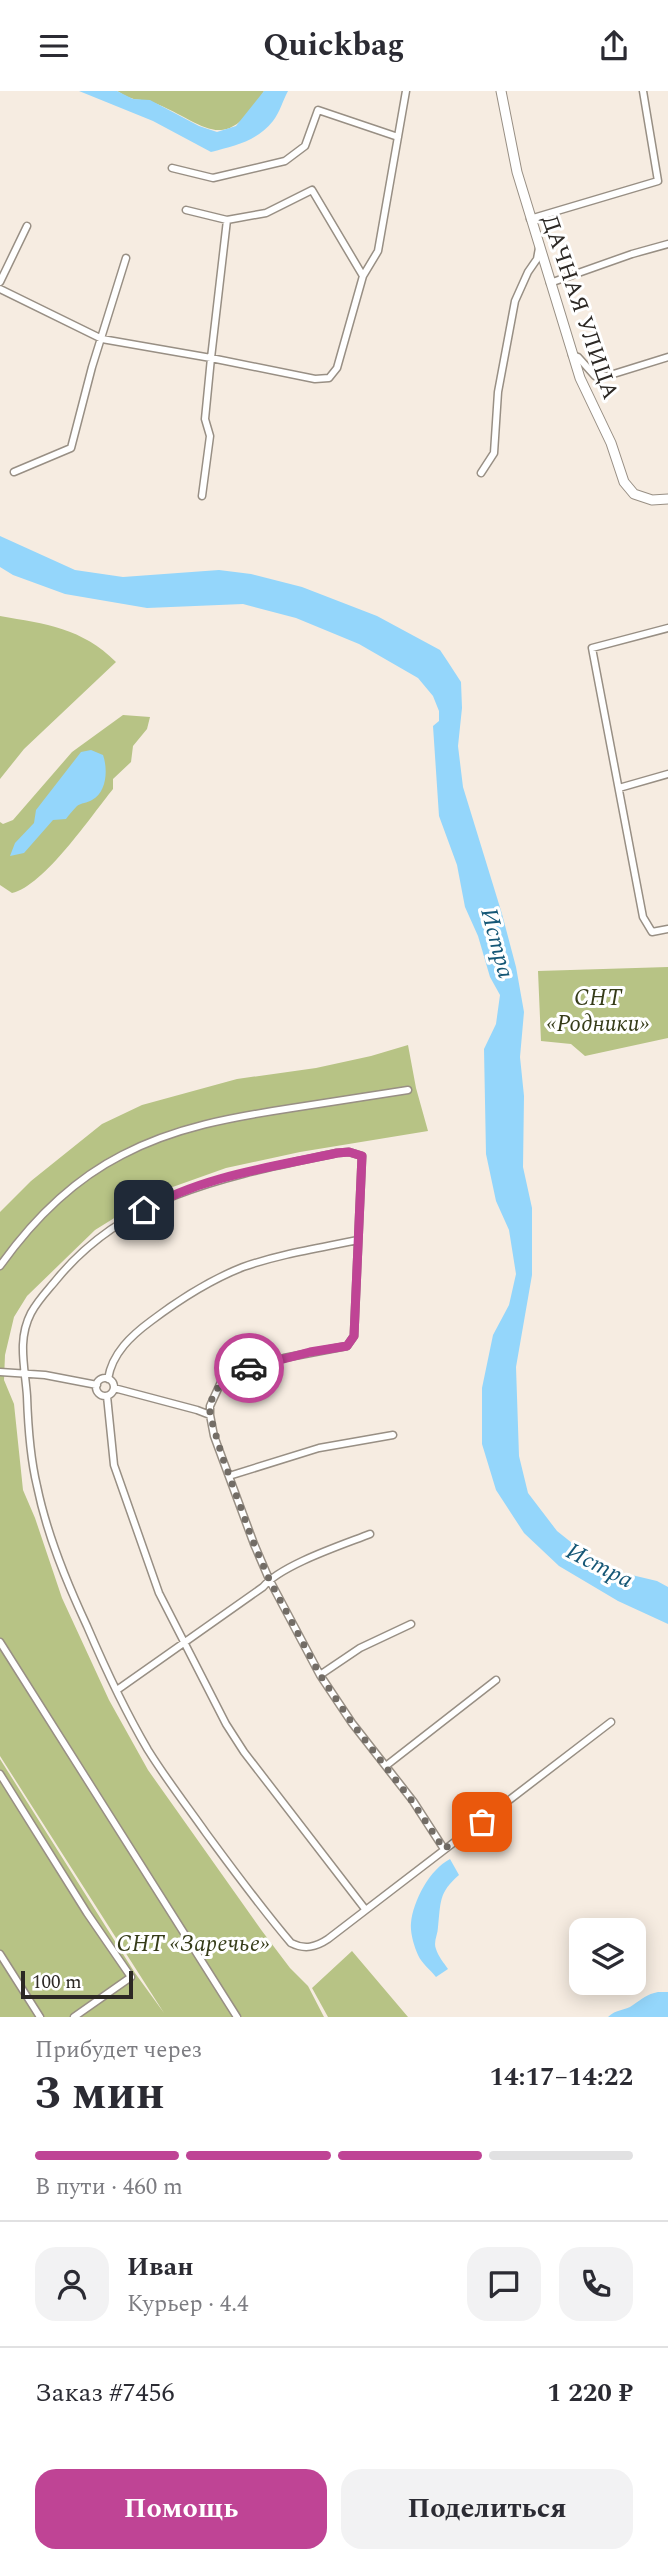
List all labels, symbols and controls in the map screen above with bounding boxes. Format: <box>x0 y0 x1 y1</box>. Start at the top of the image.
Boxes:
text: Quickbag <box>263 21 405 70</box>
icon: menu <box>35 27 73 65</box>
icon: share <box>595 27 633 65</box>
street label: ДАЧНАЯ УЛИЦА <box>532 211 628 404</box>
water label: Истра <box>470 904 524 982</box>
park label: СНТ «Родники» <box>547 981 650 1042</box>
pin <box>114 1180 174 1240</box>
icon: home <box>125 1191 163 1229</box>
courier <box>214 1333 284 1403</box>
icon: car <box>230 1349 268 1387</box>
water label: Истра <box>560 1534 640 1598</box>
pin <box>452 1792 512 1852</box>
icon: bag <box>463 1803 501 1841</box>
map controls <box>569 1918 646 1995</box>
button: layers <box>569 1918 646 1995</box>
park label: СНТ «Заречье» <box>117 1927 270 1962</box>
scale bar <box>21 1968 133 2000</box>
text: 100 m <box>32 1968 82 1997</box>
text: Прибудет через <box>35 2033 202 2068</box>
text: 14:17–14:22 <box>489 2057 633 2097</box>
text: 3 мин <box>35 2059 165 2129</box>
text: В пути · 460 m <box>35 2170 183 2205</box>
button: person <box>35 2247 109 2321</box>
text: Иван <box>127 2247 194 2287</box>
button: chat <box>467 2247 541 2321</box>
button: phone <box>559 2247 633 2321</box>
text: Курьер · 4.4 <box>127 2287 249 2322</box>
text: Заказ #7456 <box>35 2373 174 2413</box>
text: 1 220 ₽ <box>547 2373 633 2413</box>
button: Помощь <box>35 2469 327 2549</box>
button: Поделиться <box>341 2469 633 2549</box>

